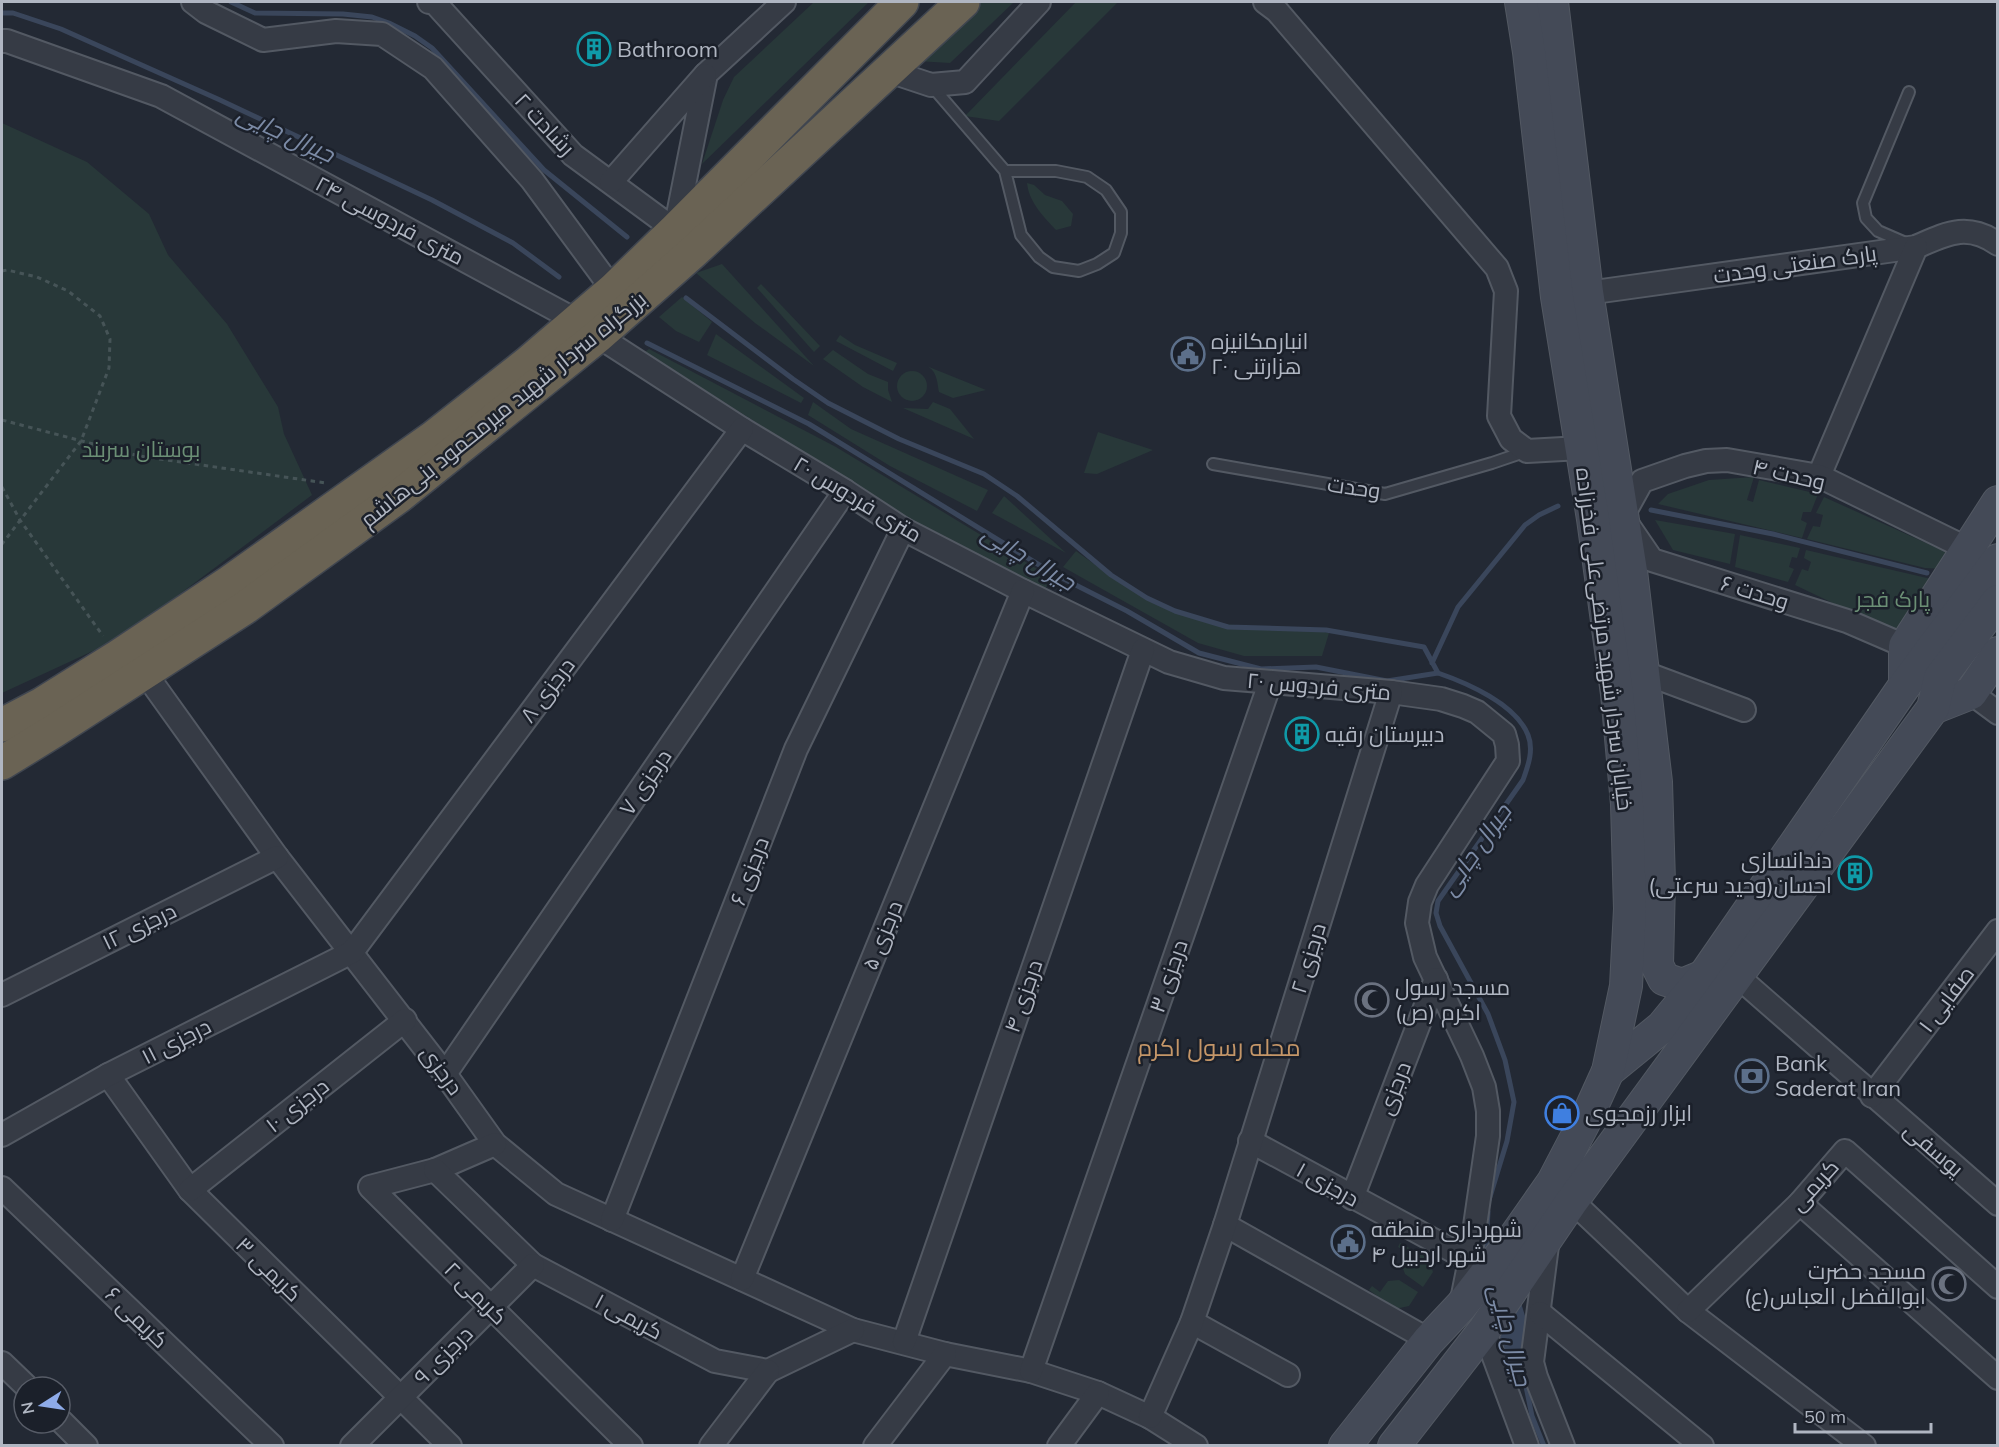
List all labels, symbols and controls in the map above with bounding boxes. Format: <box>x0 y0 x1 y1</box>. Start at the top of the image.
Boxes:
building icon: Bathroom <box>576 31 612 67</box>
place label: Bathroom <box>617 35 718 63</box>
street label: رشادت ۲ <box>509 87 581 161</box>
water label: جیرال چایی <box>232 97 341 171</box>
street label: ۲۴ متری فردوسی <box>311 169 469 271</box>
street label: پارک صنعتی وحدت <box>1712 239 1879 290</box>
street label: بزرگراه سردار شهید میرمحمود بنی‌هاشم <box>354 285 653 535</box>
place label: انبارمکانیزه ۲۰ هزارتنی <box>1211 327 1308 380</box>
public building icon: انبارمکانیزه ۲۰ هزارتنی <box>1170 336 1206 372</box>
park label: بوستان سربند <box>82 435 200 463</box>
street label: ۲۰ متری فردوس <box>789 450 927 548</box>
street label: وحدت ۴ <box>1750 452 1828 496</box>
street label: خیابان سردار شهید مرتضی‌علی فخرزاده <box>1570 466 1640 812</box>
street label: وحدت <box>1326 469 1382 505</box>
water label: جیرال چایی <box>976 517 1083 599</box>
street label: وحدت ۶ <box>1718 568 1792 616</box>
park label: پارک فجر <box>1854 585 1930 614</box>
street label: درجزی ۸ <box>513 652 581 728</box>
street label: ۲۰ متری فردوس <box>1246 666 1392 706</box>
building icon: دبیرستان رقیه <box>1284 716 1320 752</box>
place label: دبیرستان رقیه <box>1325 720 1444 748</box>
street label: درجزی ۷ <box>613 743 677 821</box>
water label: جیرال چایی <box>1433 796 1520 901</box>
street label: درجزی ۶ <box>723 833 775 909</box>
place label: دندانسازی احسان(وحید سرعتی) <box>1648 846 1832 899</box>
building icon: دندانسازی احسان(وحید سرعتی) <box>1837 855 1873 891</box>
street label: درجزی ۱۲ <box>97 896 181 956</box>
street label: درجزی ۵ <box>855 896 909 974</box>
street label: درجزی ۲ <box>1284 919 1332 997</box>
street label: درجزی ۳ <box>1142 936 1194 1016</box>
street label: درجزی ۴ <box>998 956 1048 1036</box>
street label: صفایی ۱ <box>1912 960 1980 1038</box>
place label: مسجد رسول اکرم (ص) <box>1395 973 1510 1028</box>
mosque icon: مسجد رسول اکرم (ص) <box>1354 982 1390 1018</box>
street label: درجزی ۱۱ <box>137 1012 215 1070</box>
district label: محله رسول اکرم <box>1137 1032 1301 1064</box>
street label: درجزی <box>415 1040 469 1100</box>
place label: Bank Saderat Iran <box>1775 1049 1901 1102</box>
street label: درجزی <box>1371 1057 1417 1119</box>
bank icon: Bank Saderat Iran <box>1734 1058 1770 1094</box>
street label: درجزی ۱۰ <box>260 1071 334 1139</box>
shop icon: ابزار رزمجوی <box>1544 1095 1580 1131</box>
place label: ابزار رزمجوی <box>1585 1099 1692 1127</box>
street label: یوسفی <box>1898 1115 1970 1183</box>
street label: کریمی <box>1783 1153 1845 1217</box>
street label: درجزی ۱ <box>1292 1155 1364 1213</box>
place label: شهرداری منطقه ۴ شهر اردبیل <box>1371 1215 1522 1268</box>
public building icon: شهرداری منطقه ۴ شهر اردبیل <box>1330 1224 1366 1260</box>
street label: کریمی ۳ <box>230 1231 308 1307</box>
street label: کریمی ۲ <box>439 1256 513 1330</box>
place label: مسجد حضرت ابوالفضل العباس(ع) <box>1744 1257 1926 1311</box>
mosque icon: مسجد حضرت ابوالفضل العباس(ع) <box>1931 1266 1967 1302</box>
street label: کریمی ۶ <box>100 1280 174 1354</box>
water label: جیرال چایی <box>1481 1281 1539 1391</box>
street label: کریمی ۱ <box>590 1286 668 1346</box>
street label: درجزی ۹ <box>408 1320 478 1390</box>
north arrow <box>12 1375 72 1435</box>
scale bar <box>1795 1396 1932 1434</box>
text: N <box>16 1400 38 1416</box>
text: 50 m <box>1804 1405 1846 1428</box>

